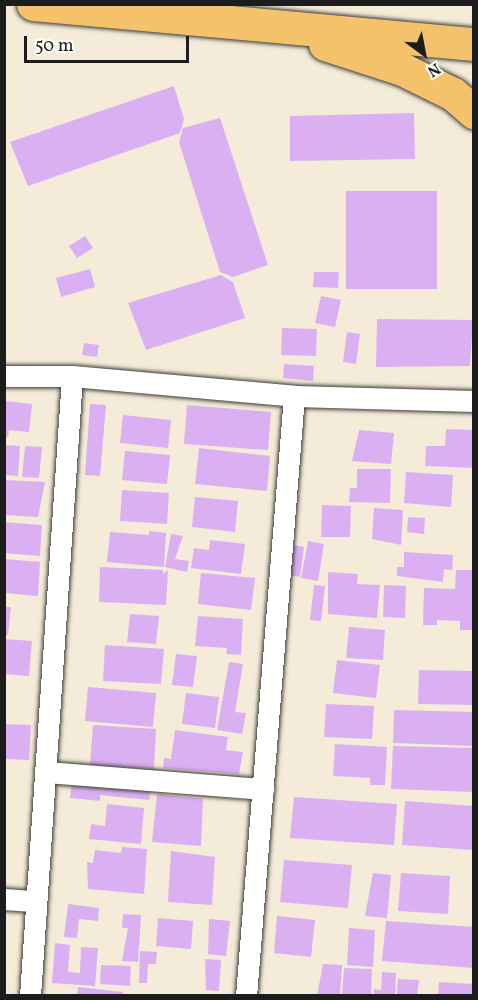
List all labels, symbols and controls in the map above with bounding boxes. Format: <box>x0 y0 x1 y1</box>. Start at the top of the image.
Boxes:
scale bar <box>27 24 192 62</box>
north arrow <box>394 24 454 84</box>
text: 50 m <box>35 34 74 59</box>
text: N <box>423 57 444 82</box>

